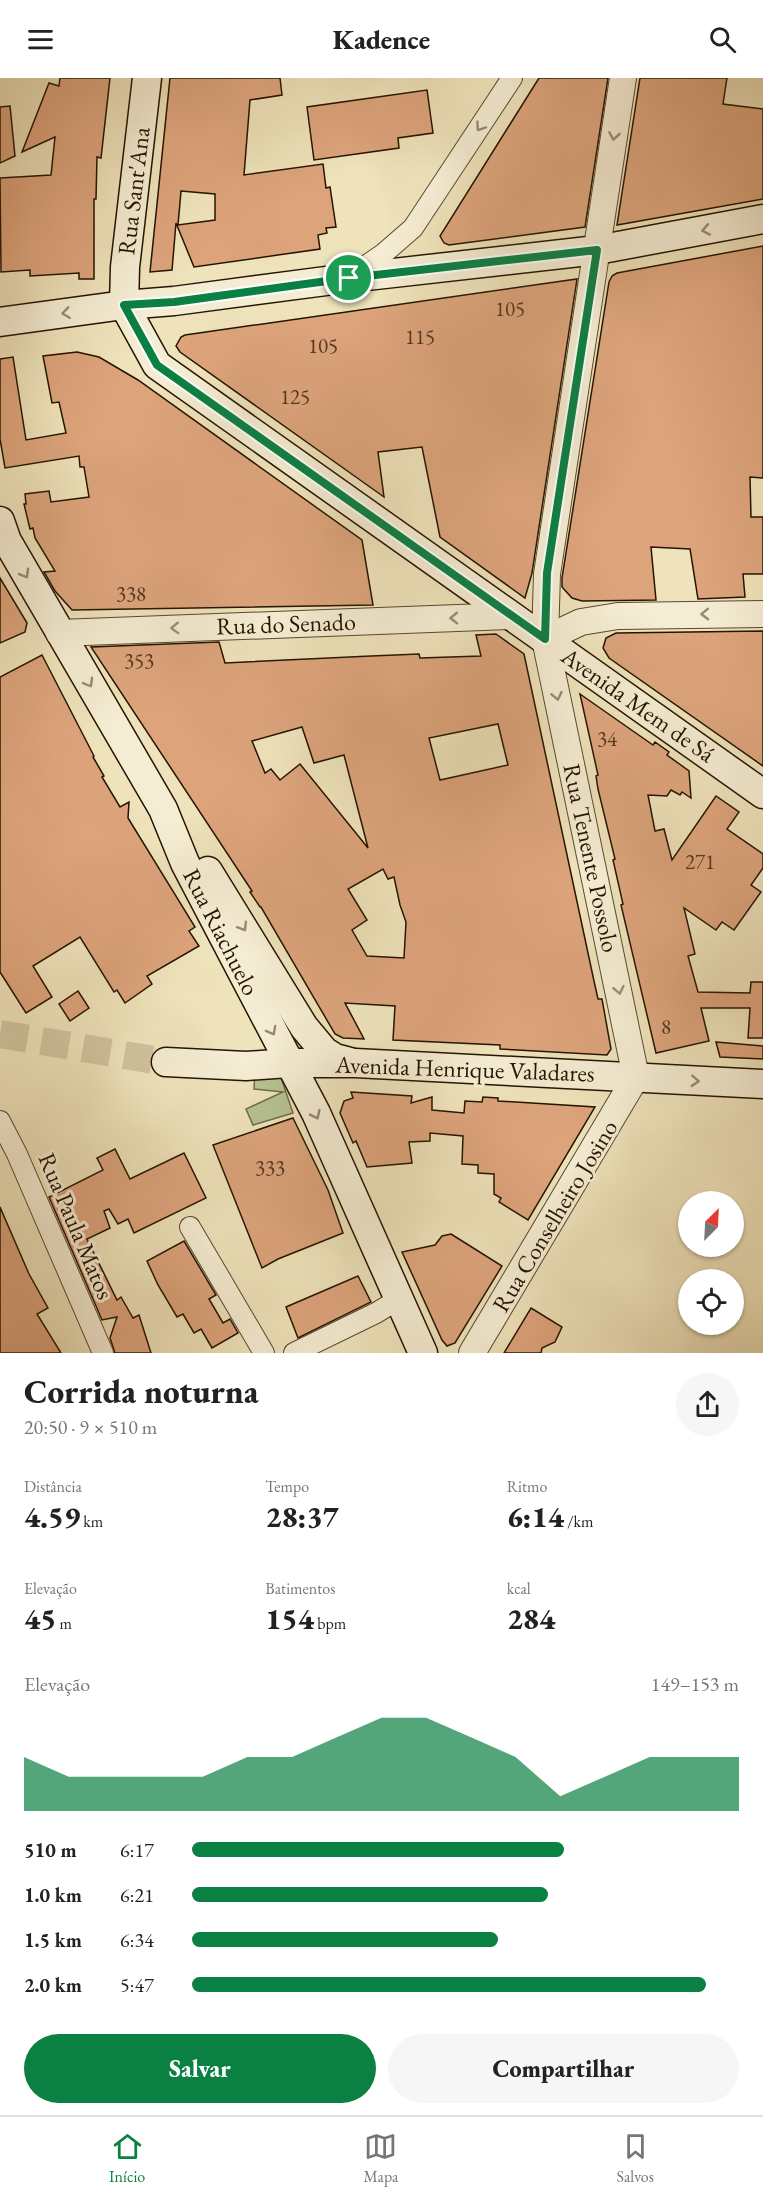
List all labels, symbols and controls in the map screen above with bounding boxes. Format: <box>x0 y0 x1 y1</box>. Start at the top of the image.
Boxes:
text: Kadence <box>333 22 430 57</box>
icon: menu <box>24 23 57 56</box>
icon: search <box>706 23 739 56</box>
one-way arrow <box>476 121 488 131</box>
street label: Rua Sant'Ana <box>110 125 157 257</box>
one-way arrow <box>608 130 621 140</box>
one-way arrow <box>701 223 711 236</box>
pin <box>323 252 374 303</box>
icon: arrive <box>332 261 365 294</box>
house number: 105 <box>495 295 525 322</box>
one-way arrow <box>62 306 71 318</box>
house number: 115 <box>405 323 435 350</box>
house number: 105 <box>308 332 338 359</box>
house number: 125 <box>280 383 310 410</box>
one-way arrow <box>18 568 30 578</box>
house number: 338 <box>116 580 146 607</box>
street label: Rua do Senado <box>216 606 356 641</box>
one-way arrow <box>700 608 709 621</box>
one-way arrow <box>449 611 458 624</box>
one-way arrow <box>171 622 180 634</box>
street label: Avenida Mem de Sá <box>555 640 721 769</box>
house number: 353 <box>124 647 154 674</box>
one-way arrow <box>82 677 93 687</box>
one-way arrow <box>550 691 563 701</box>
house number: 34 <box>597 725 618 752</box>
street label: Rua Tenente Possolo <box>556 761 627 955</box>
house number: 271 <box>685 848 715 875</box>
street label: Rua Riachuelo <box>176 863 267 1001</box>
one-way arrow <box>235 921 247 931</box>
one-way arrow <box>612 985 625 995</box>
house number: 8 <box>661 1013 671 1040</box>
one-way arrow <box>265 1025 276 1035</box>
street label: Avenida Henrique Valadares <box>334 1048 595 1089</box>
one-way arrow <box>690 1074 699 1087</box>
one-way arrow <box>309 1108 321 1119</box>
street label: Rua Conselheiro Josino <box>485 1114 624 1318</box>
street label: Rua Paula Matos <box>32 1148 121 1304</box>
house number: 333 <box>255 1154 285 1181</box>
north arrow <box>678 1191 744 1257</box>
map controls <box>678 1191 744 1335</box>
button: locate <box>678 1269 744 1335</box>
text: Corrida noturna <box>24 1370 258 1413</box>
button: share <box>676 1373 739 1436</box>
text: 20:50 · 9 × 510 m <box>24 1414 157 1440</box>
text: Distância <box>24 1476 82 1497</box>
text: Tempo <box>265 1476 309 1497</box>
text: Ritmo <box>507 1476 547 1497</box>
text: 4.59 <box>24 1497 80 1536</box>
text: 28:37 <box>265 1497 339 1536</box>
text: 6:14 <box>507 1497 564 1536</box>
text: km <box>80 1511 103 1532</box>
text: /km <box>564 1511 593 1532</box>
text: Elevação <box>24 1578 77 1599</box>
text: Batimentos <box>265 1578 335 1599</box>
text: kcal <box>507 1578 531 1599</box>
text: 45 <box>24 1599 56 1638</box>
text: 154 <box>265 1599 314 1638</box>
text: 284 <box>507 1599 555 1638</box>
text: m <box>56 1613 72 1634</box>
text: bpm <box>314 1613 346 1634</box>
text: Elevação <box>24 1671 90 1697</box>
text: 149–153 m <box>651 1671 739 1697</box>
text: 510 m <box>24 1837 77 1863</box>
text: 6:17 <box>120 1837 154 1863</box>
text: 1.0 km <box>24 1882 82 1908</box>
text: 6:21 <box>120 1882 154 1908</box>
text: 1.5 km <box>24 1927 82 1953</box>
text: 6:34 <box>120 1927 154 1953</box>
text: 2.0 km <box>24 1972 82 1998</box>
text: 5:47 <box>120 1972 154 1998</box>
button: Salvar <box>24 2034 376 2103</box>
button: Compartilhar <box>388 2034 739 2103</box>
tab: Início <box>109 2130 145 2187</box>
tab: Mapa <box>363 2130 398 2187</box>
tab: Salvos <box>617 2130 654 2187</box>

